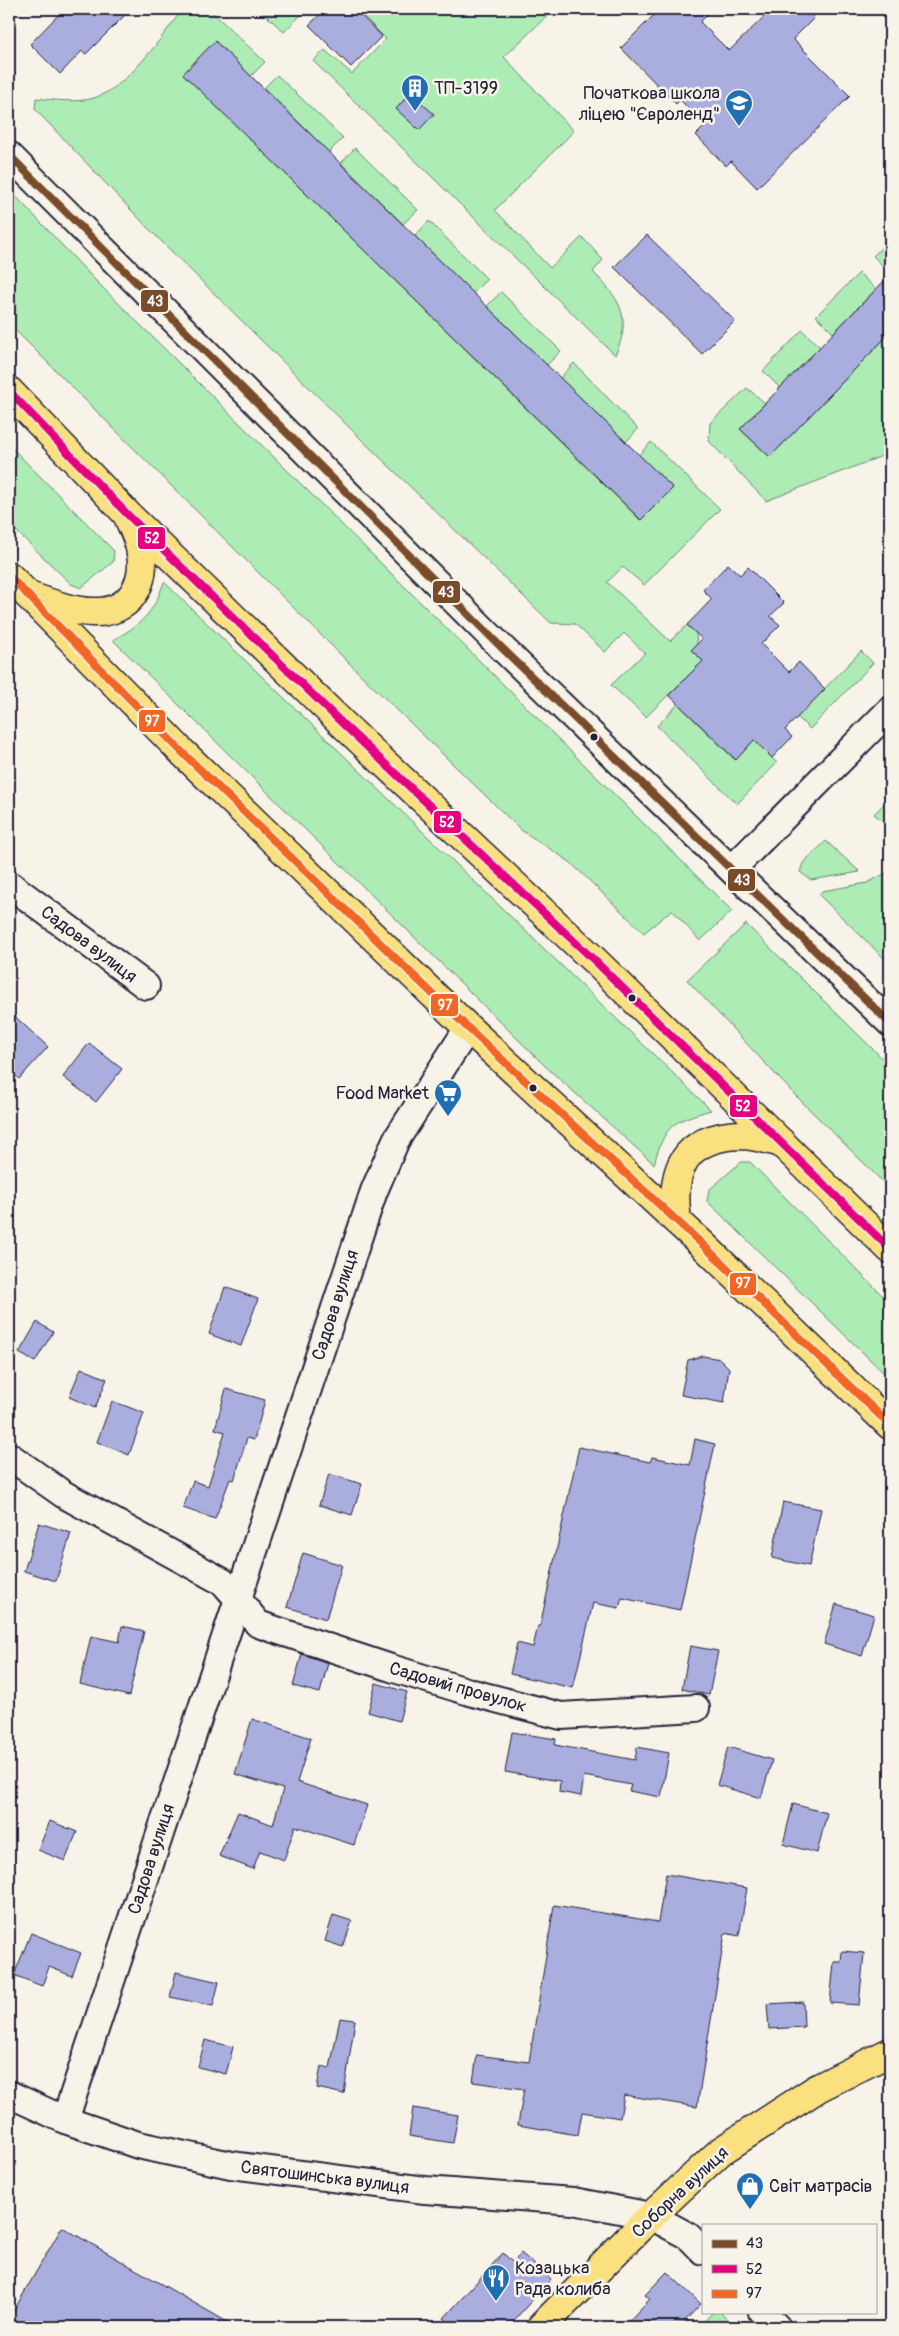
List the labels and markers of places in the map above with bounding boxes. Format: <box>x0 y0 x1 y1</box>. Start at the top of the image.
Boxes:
building icon: ТП-3199 <box>400 73 430 112</box>
place label: ТП-3199 <box>434 77 498 100</box>
place label: Початкова школа ліцею "Євроленд" <box>579 82 720 126</box>
school or university icon: Початкова школа ліцею "Євроленд" <box>724 88 754 127</box>
unlabelled marker <box>589 732 599 742</box>
unlabelled marker <box>627 993 637 1003</box>
supermarket icon: Food Market <box>433 1078 463 1117</box>
place label: Food Market <box>336 1082 430 1105</box>
unlabelled marker <box>528 1083 538 1093</box>
shop icon: Світ матрасів <box>735 2171 765 2210</box>
place label: Світ матрасів <box>769 2175 872 2198</box>
place label: Козацька Рада колиба <box>515 2257 611 2301</box>
restaurant icon: Козацька Рада колиба <box>481 2263 511 2302</box>

